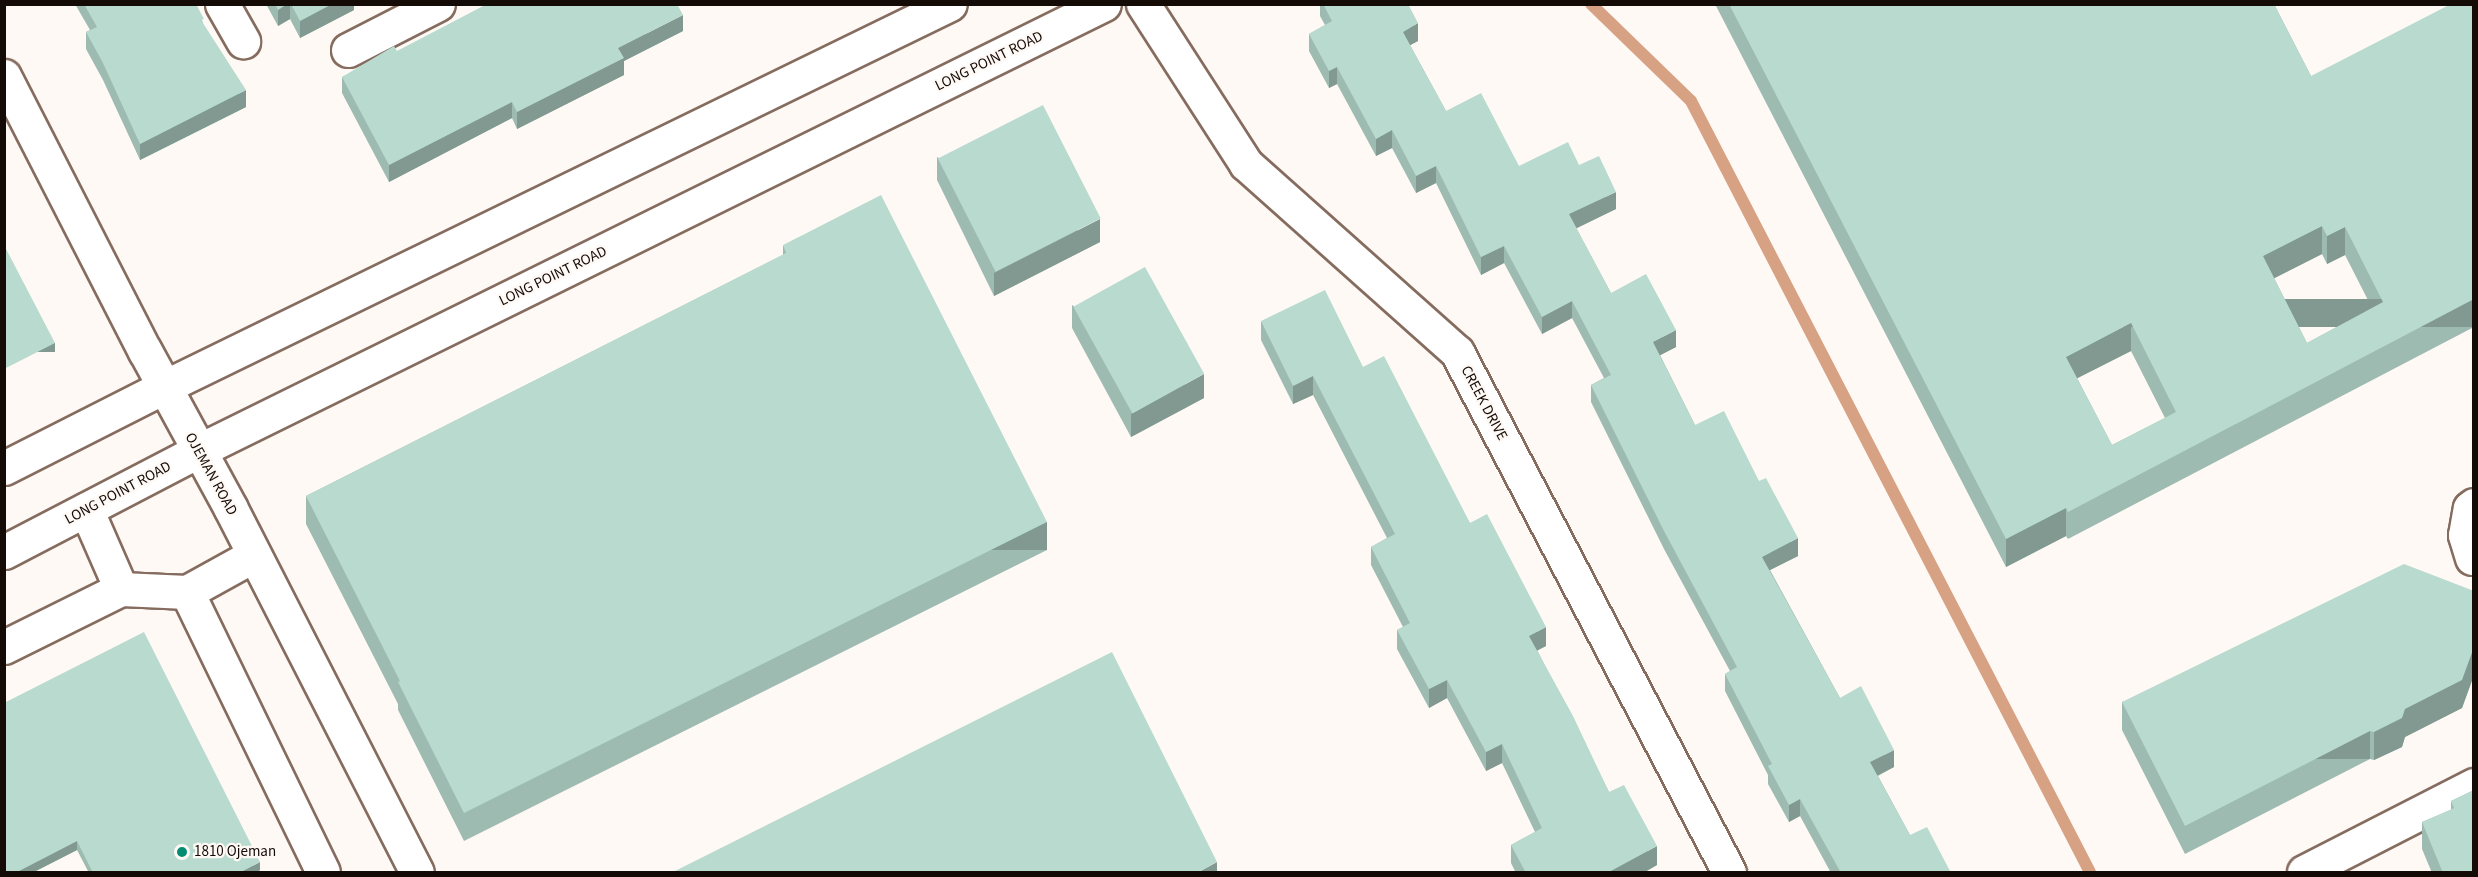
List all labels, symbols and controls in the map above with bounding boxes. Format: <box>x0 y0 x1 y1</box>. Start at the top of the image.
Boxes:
street label: LONG POINT ROAD <box>932 27 1046 95</box>
street label: LONG POINT ROAD <box>496 242 610 310</box>
street label: CREEK DRIVE <box>1457 363 1511 443</box>
street label: OJEMAN ROAD <box>181 429 241 519</box>
street label: LONG POINT ROAD <box>62 457 174 529</box>
place label: 1810 Ojeman <box>194 843 276 861</box>
marker: 1810 Ojeman <box>175 845 189 859</box>

